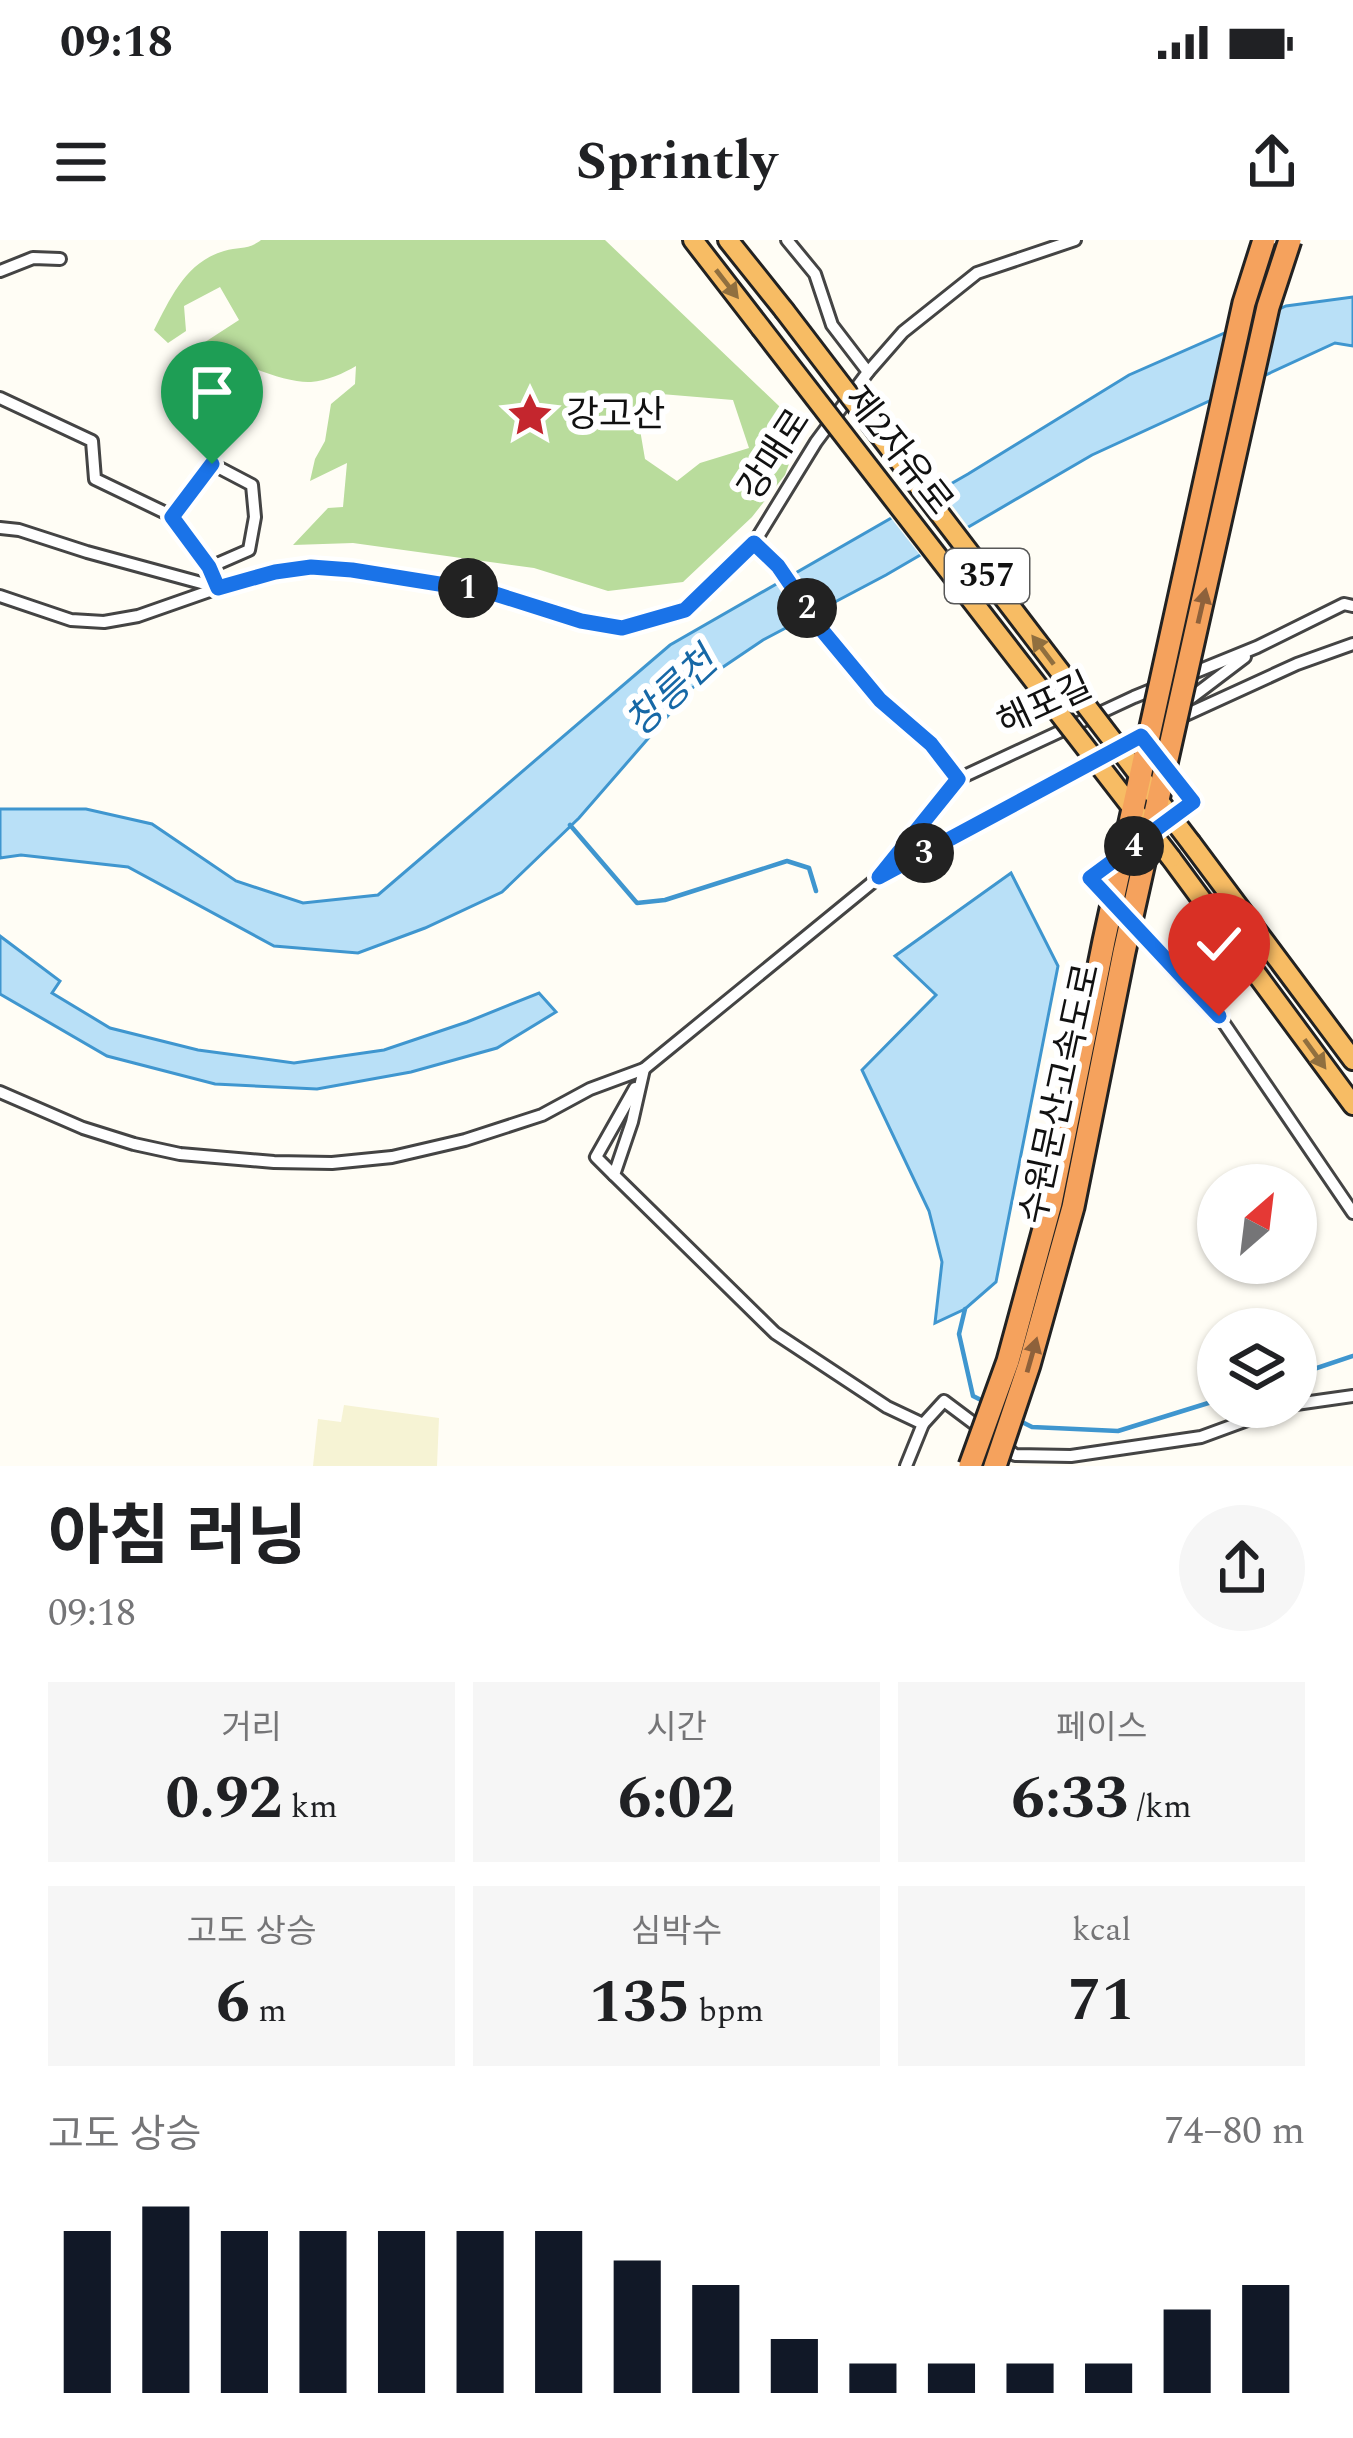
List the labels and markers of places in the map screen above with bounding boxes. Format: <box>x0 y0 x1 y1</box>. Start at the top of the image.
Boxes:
pin <box>161 341 263 464</box>
place label: 강고산 <box>566 388 665 443</box>
place icon: 강고산 <box>505 390 555 440</box>
pin: 1 <box>438 558 498 618</box>
pin: 2 <box>777 578 837 638</box>
pin: 4 <box>1104 816 1164 876</box>
pin: 3 <box>894 823 954 883</box>
pin <box>1168 893 1270 1016</box>

